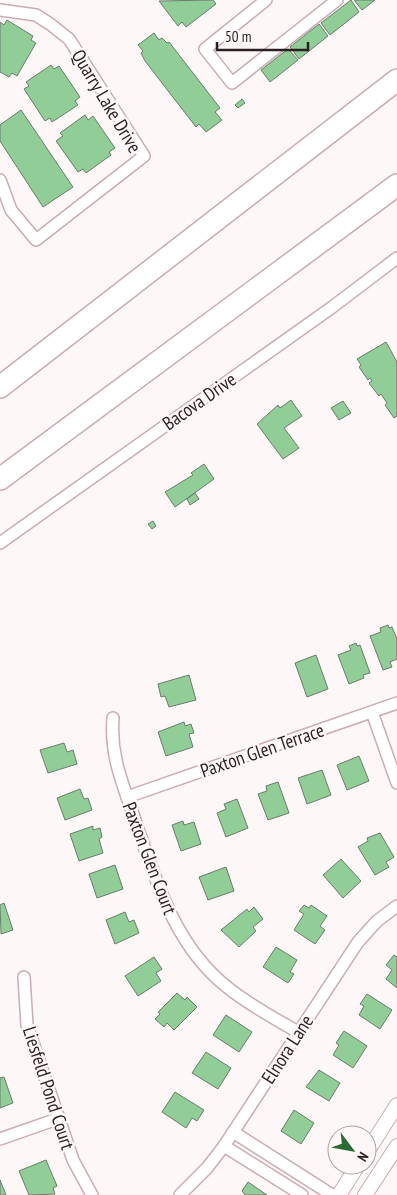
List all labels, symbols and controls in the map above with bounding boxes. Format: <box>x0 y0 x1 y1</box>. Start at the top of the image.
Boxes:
scale bar <box>217 20 308 52</box>
text: 50 m <box>225 27 251 46</box>
street label: Quarry Lake Drive <box>67 45 147 157</box>
street label: Bacova Drive <box>157 367 241 435</box>
street label: Paxton Glen Terrace <box>197 718 327 782</box>
street label: Paxton Glen Court <box>118 798 183 918</box>
street label: Elnora Lane <box>256 1010 318 1088</box>
street label: Liesfeld Pond Court <box>18 1023 80 1153</box>
north arrow <box>327 1125 377 1175</box>
text: N <box>353 1149 373 1165</box>

